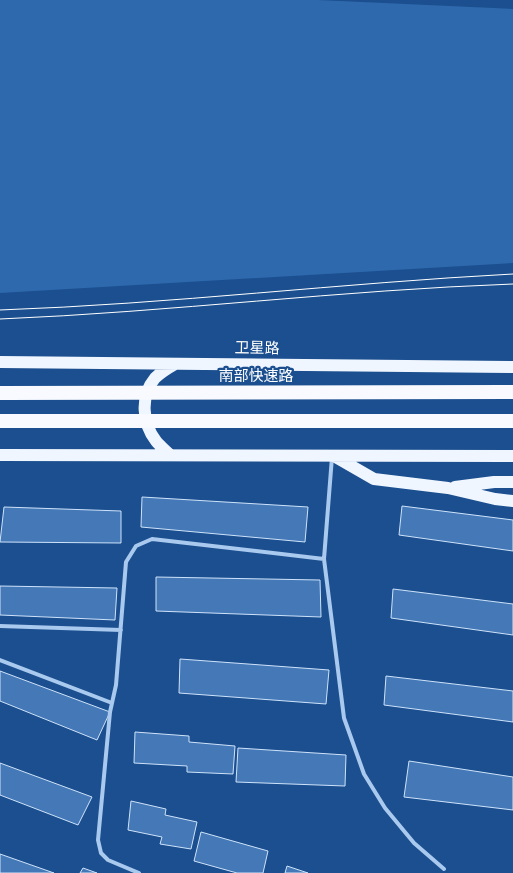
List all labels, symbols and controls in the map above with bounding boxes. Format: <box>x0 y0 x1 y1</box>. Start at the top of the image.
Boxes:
street label: 卫星路 <box>234 339 280 357</box>
street label: 南部快速路 <box>218 367 294 385</box>

